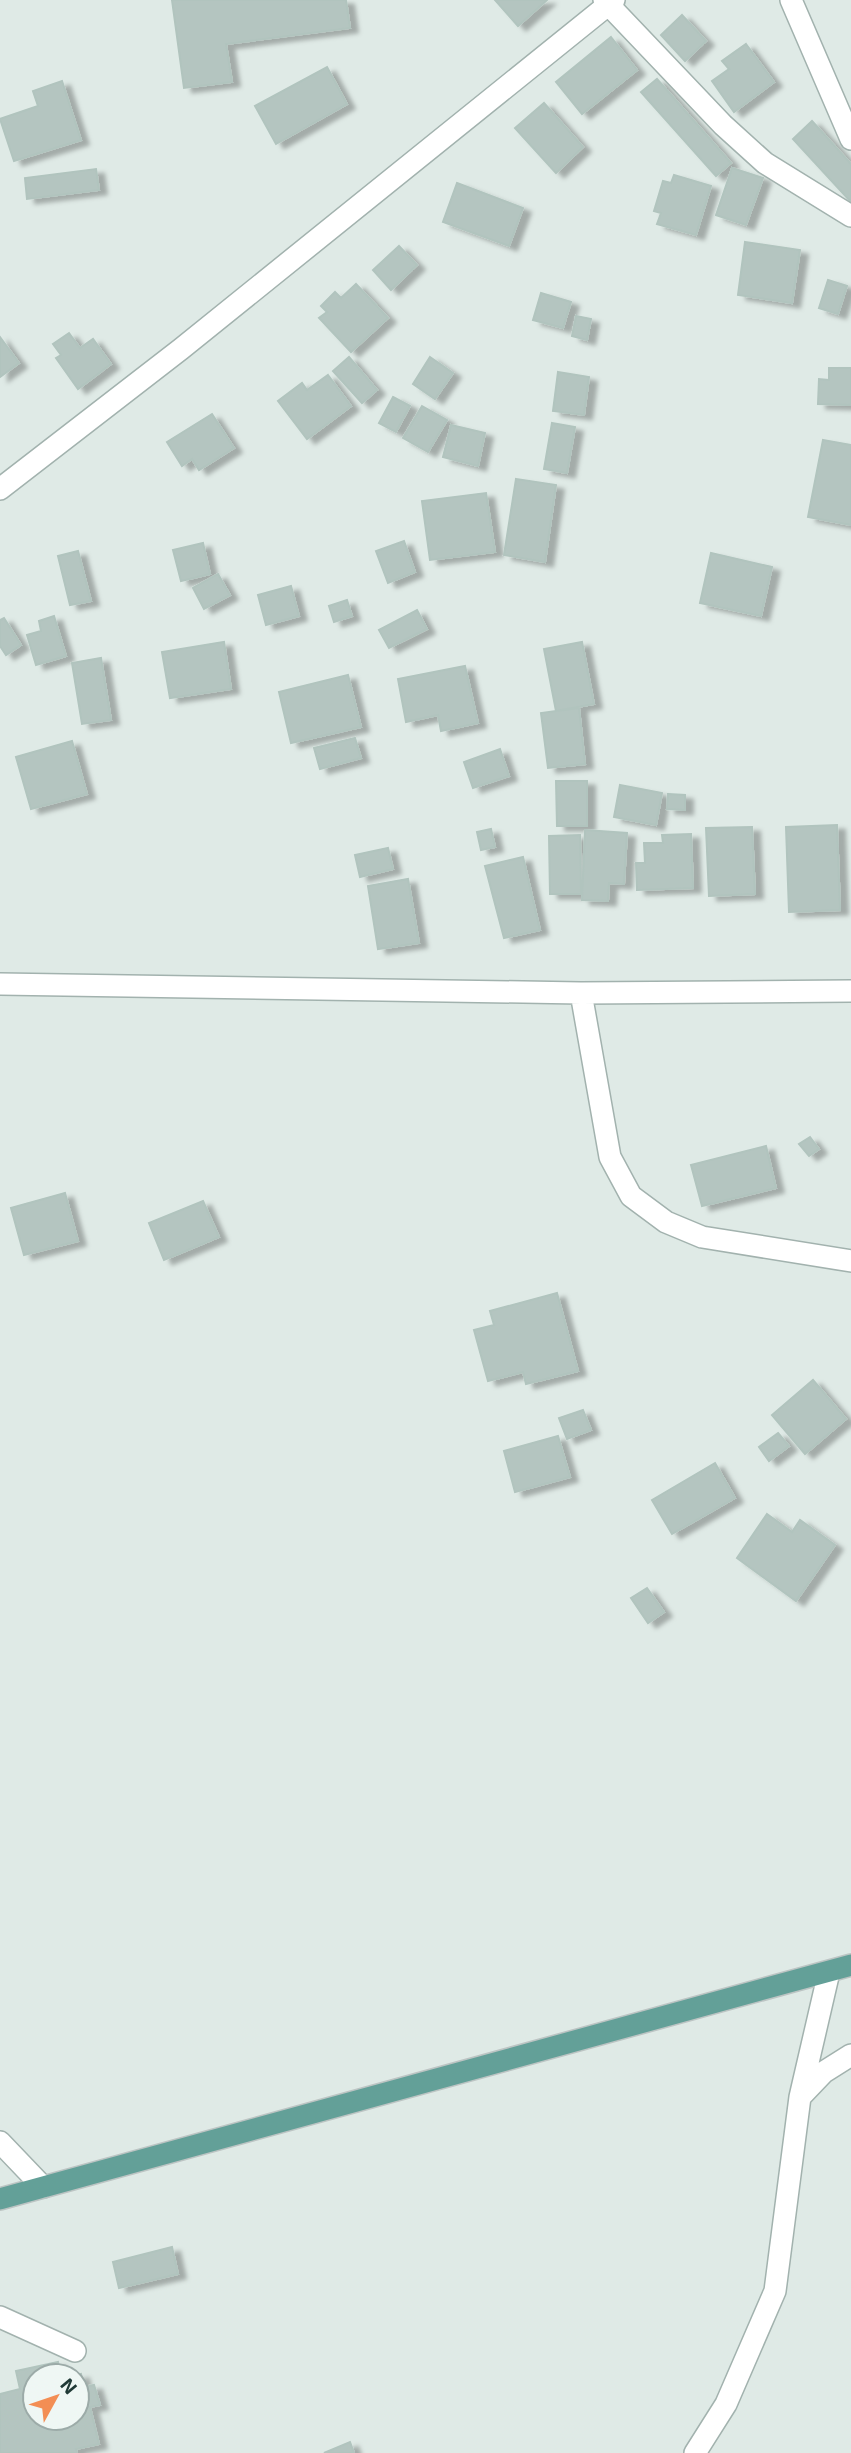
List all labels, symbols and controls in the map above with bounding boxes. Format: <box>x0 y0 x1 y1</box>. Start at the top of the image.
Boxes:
north arrow <box>21 2362 91 2432</box>
text: N <box>56 2373 83 2398</box>

